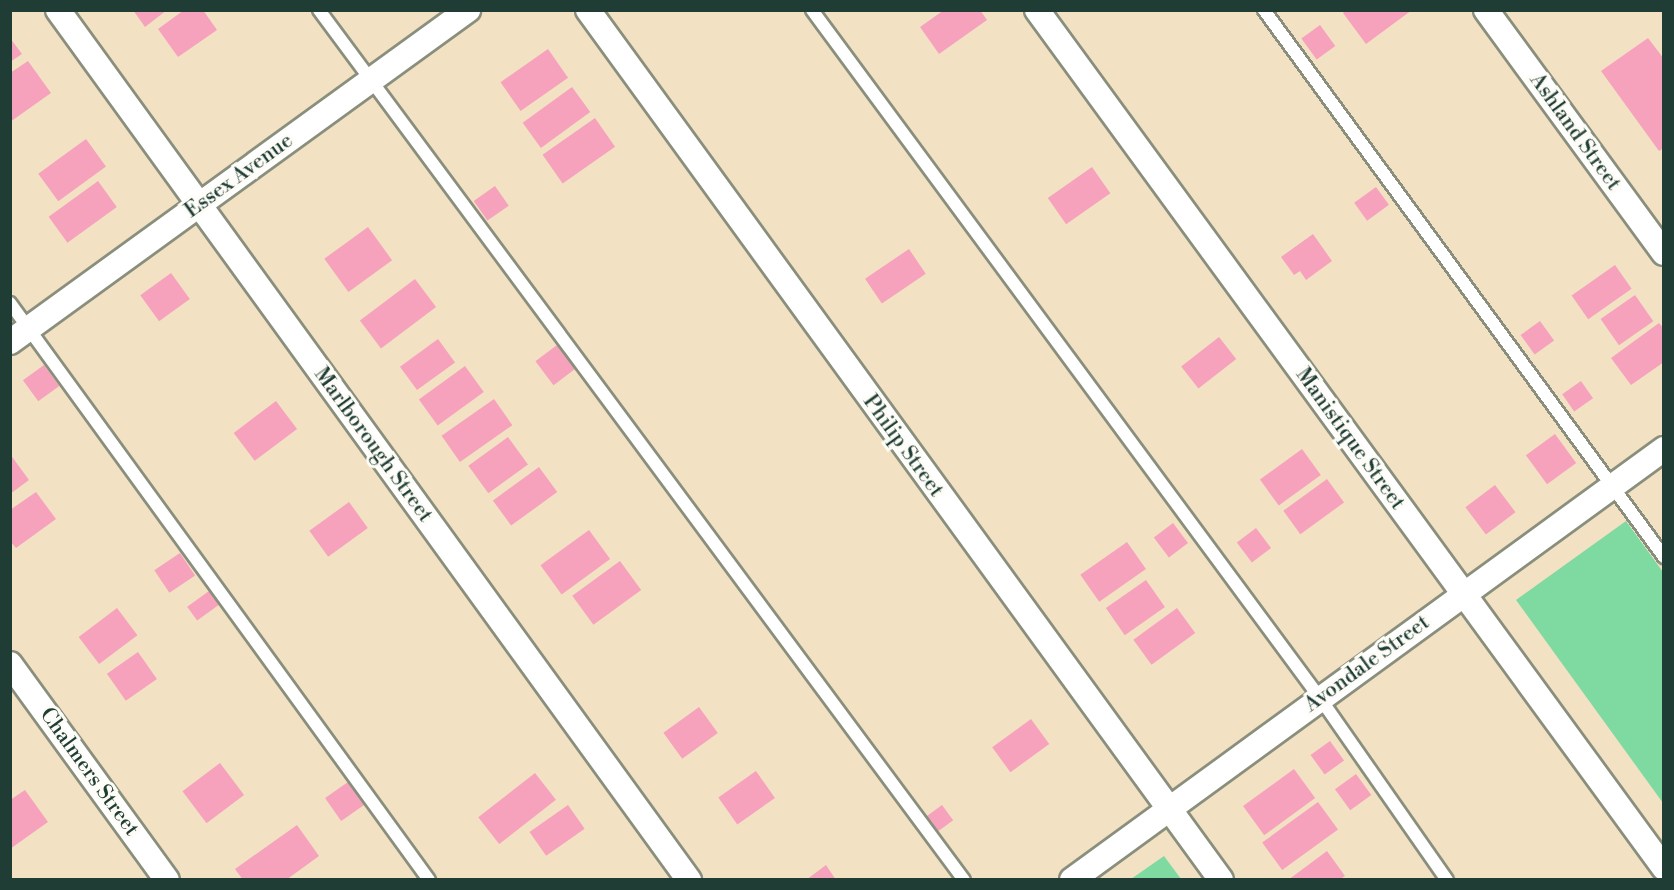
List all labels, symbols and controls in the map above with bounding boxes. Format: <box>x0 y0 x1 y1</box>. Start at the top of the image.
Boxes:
street label: Ashland Street <box>1524 68 1626 196</box>
street label: Essex Avenue <box>180 128 298 224</box>
street label: Marlborough Street <box>308 363 438 527</box>
street label: Manistique Street <box>1290 363 1410 515</box>
street label: Philip Street <box>857 390 949 502</box>
street label: Avondale Street <box>1300 610 1434 718</box>
street label: Chalmers Street <box>34 703 144 841</box>

